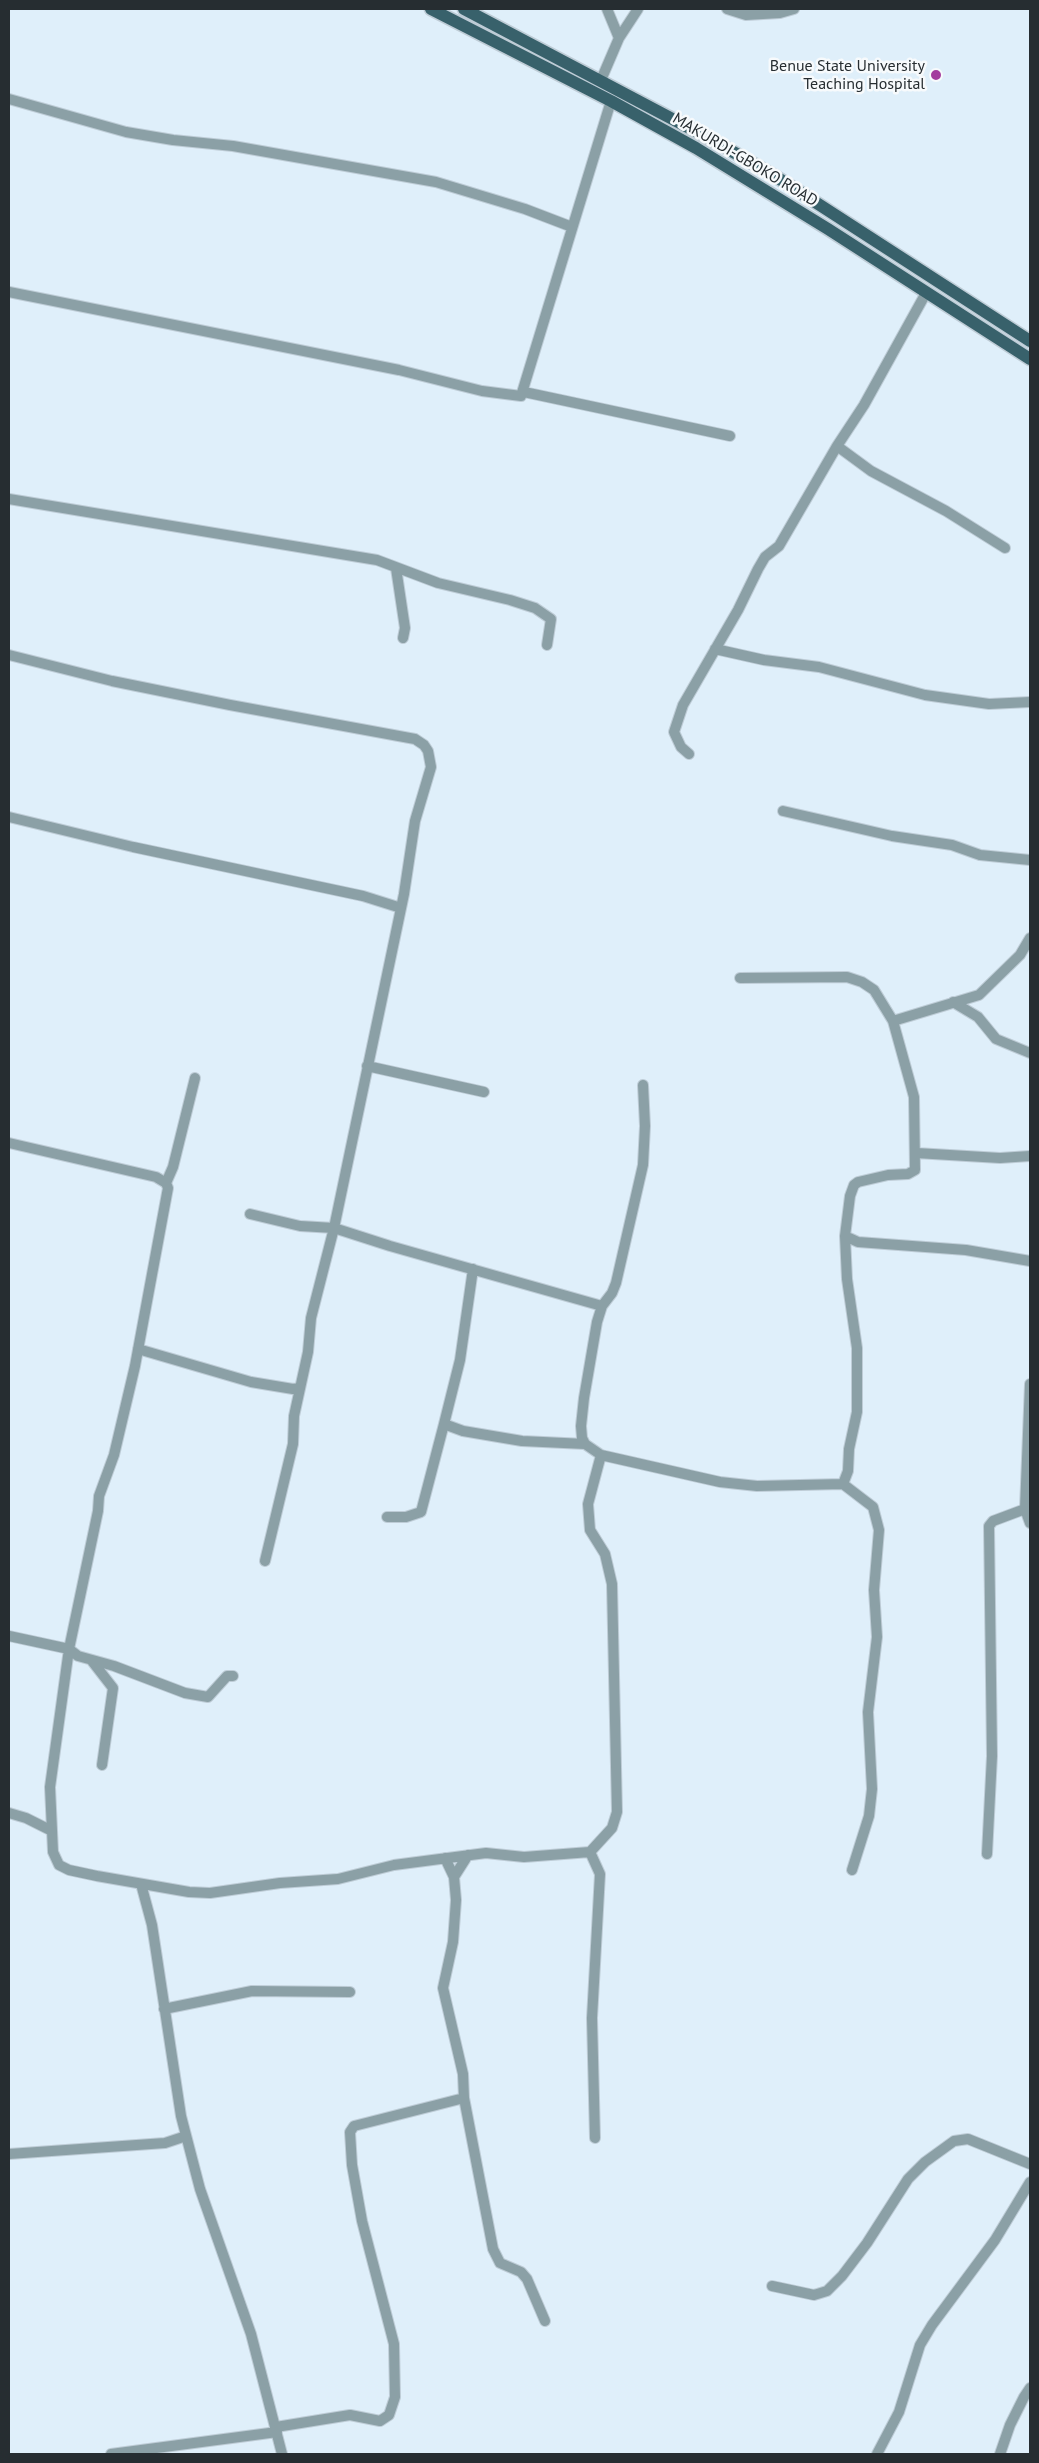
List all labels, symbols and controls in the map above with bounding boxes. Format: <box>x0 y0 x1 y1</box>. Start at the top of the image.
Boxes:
place label: Benue State University Teaching Hospital <box>770 56 925 94</box>
marker: Benue State University Teaching Hospital <box>929 68 943 82</box>
street label: MAKURDI-GBOKO ROAD <box>669 109 821 211</box>

